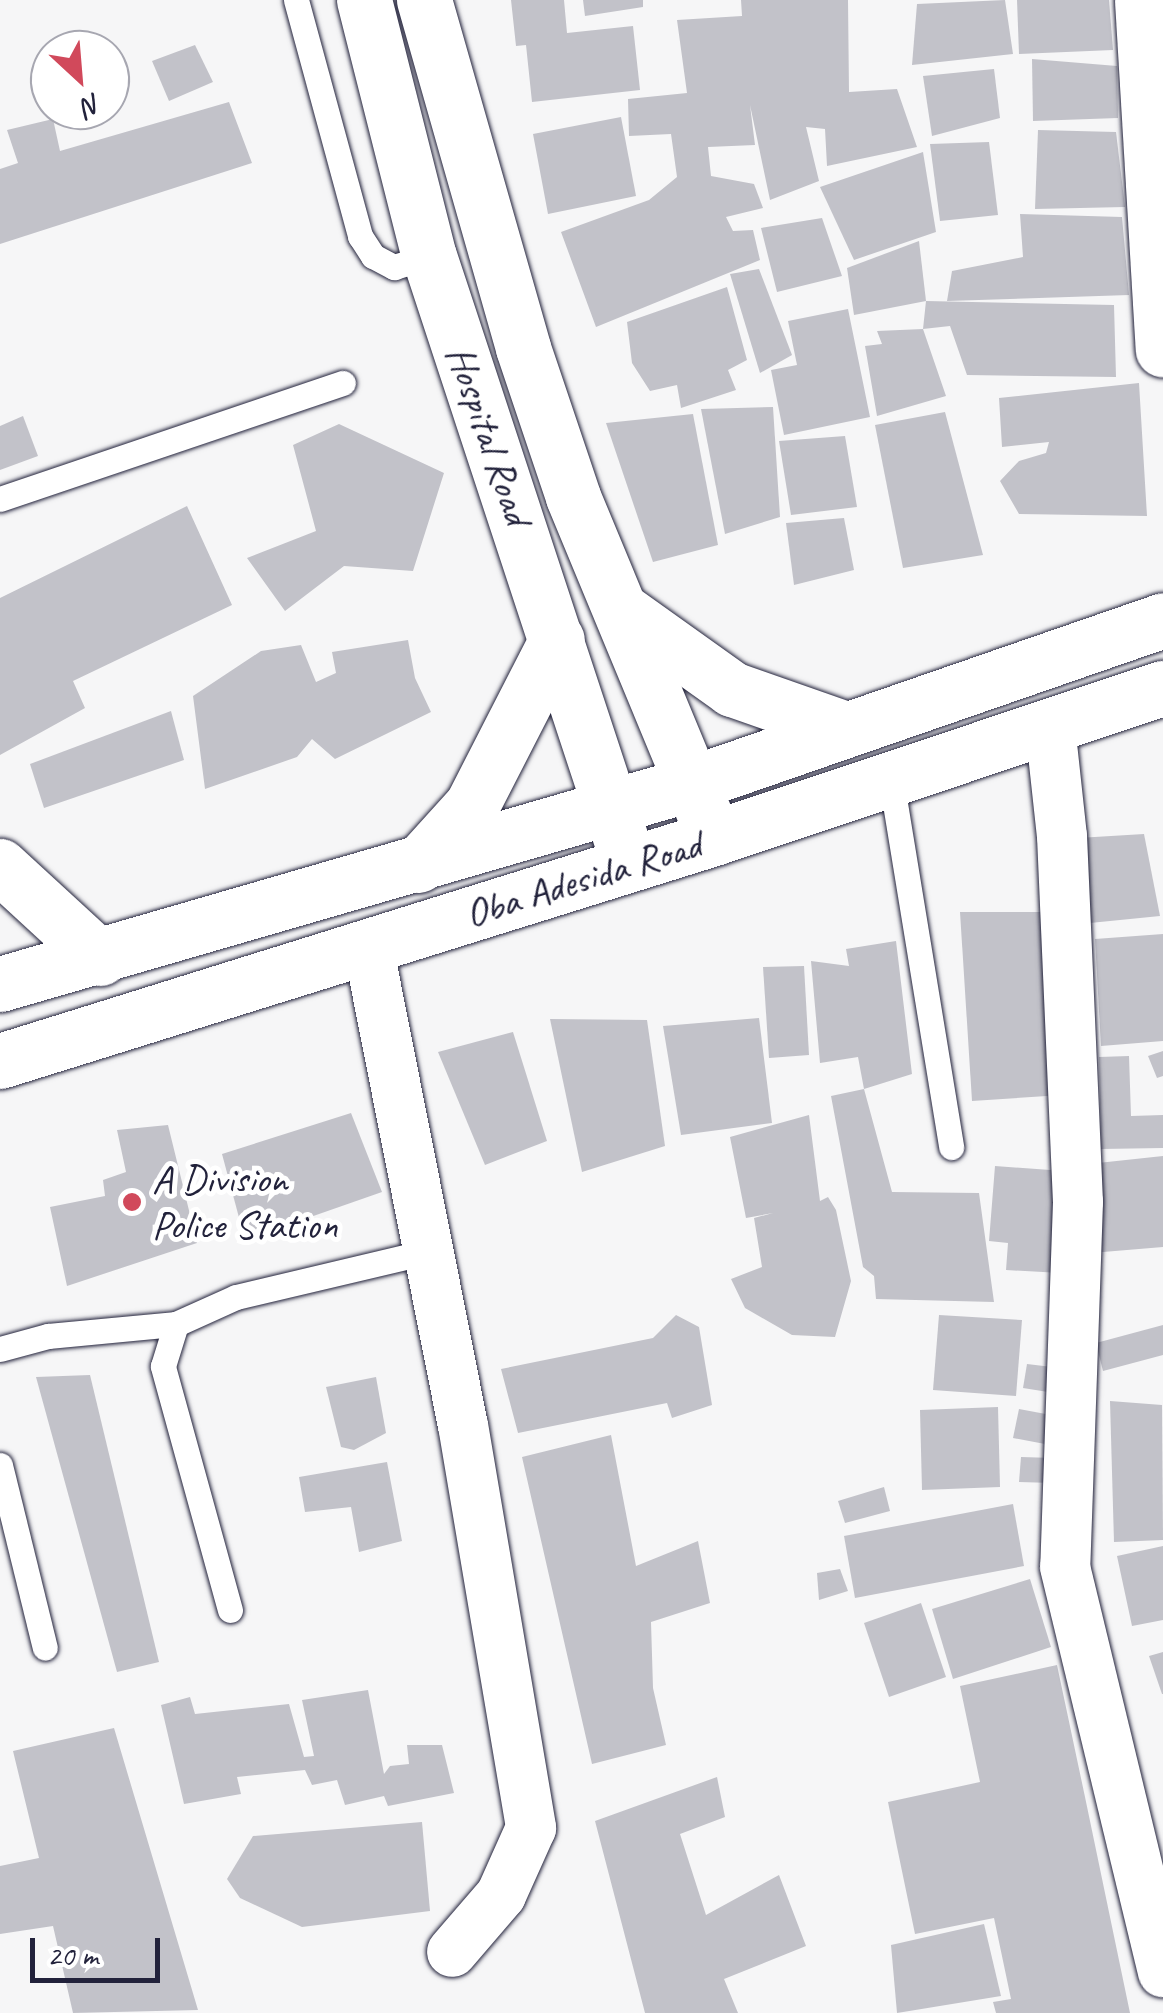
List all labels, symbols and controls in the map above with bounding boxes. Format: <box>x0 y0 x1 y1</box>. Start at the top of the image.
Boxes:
north arrow <box>30 30 130 130</box>
text: N <box>77 86 108 125</box>
street label: Hospital Road <box>436 339 542 531</box>
street label: Oba Adesida Road <box>460 821 706 937</box>
place label: A Division Police Station <box>152 1155 338 1249</box>
marker: A Division Police Station <box>121 1191 143 1213</box>
scale bar <box>35 1918 165 1980</box>
text: 20 m <box>47 1936 98 1974</box>

